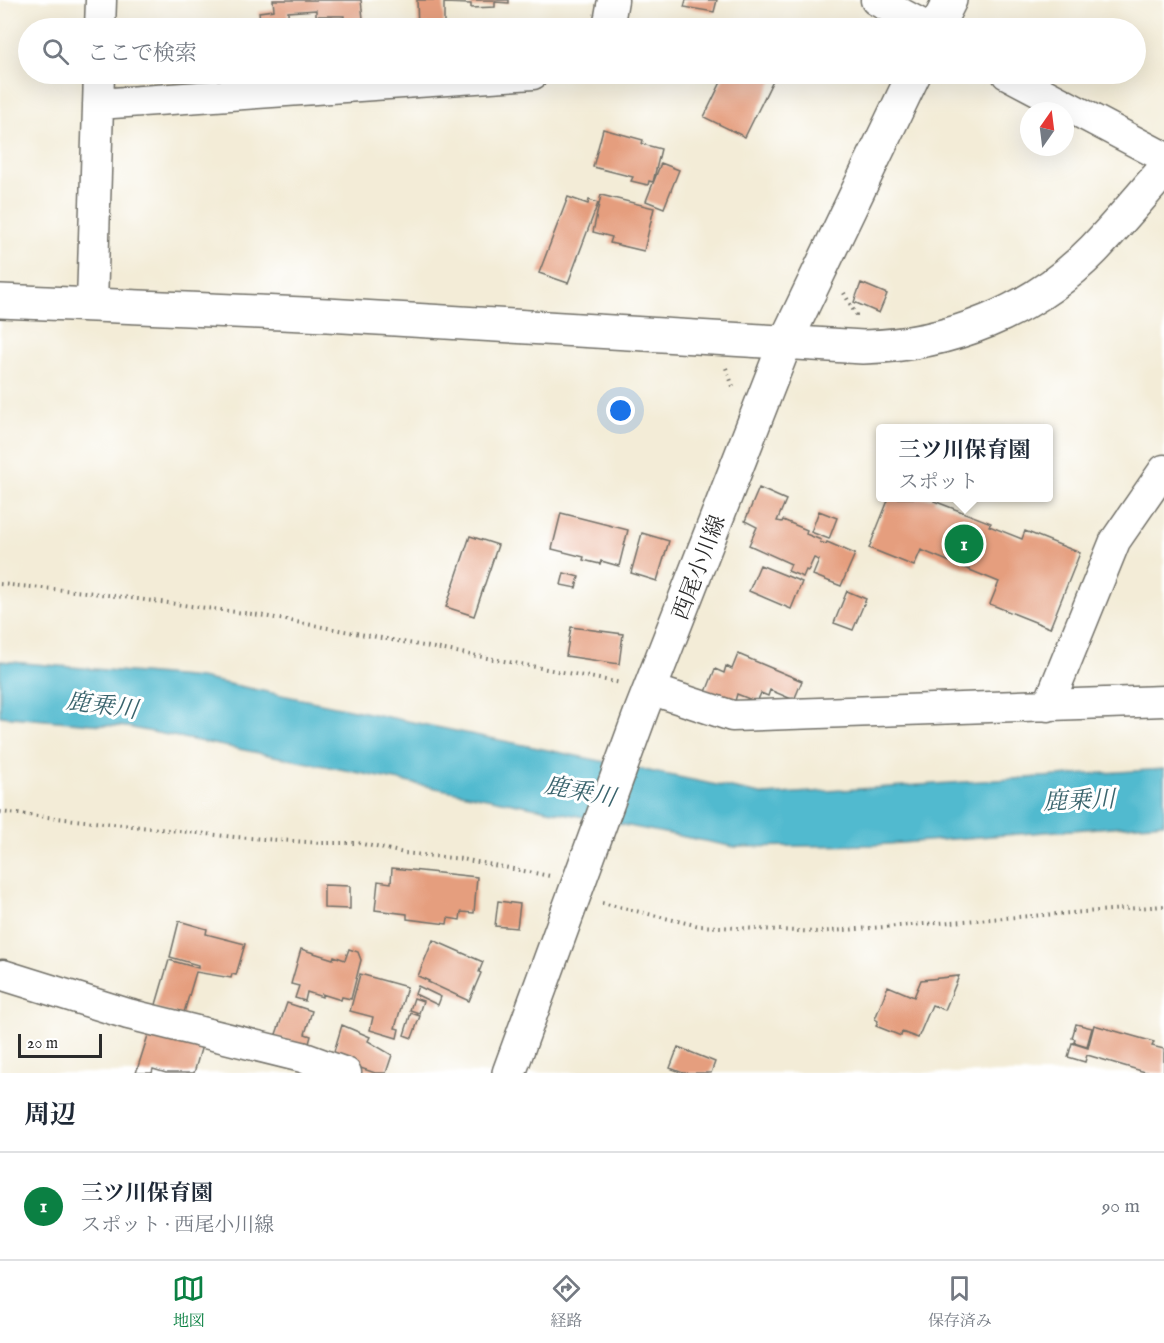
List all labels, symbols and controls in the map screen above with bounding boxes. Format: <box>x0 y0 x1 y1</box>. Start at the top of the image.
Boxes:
search box <box>18 18 1146 84</box>
icon: search <box>39 35 72 68</box>
text: ここで検索 <box>87 40 197 68</box>
north arrow <box>1020 102 1074 156</box>
your location <box>606 396 635 425</box>
popup <box>876 424 1053 502</box>
text: 三ツ川保育園 <box>898 437 1031 465</box>
text: スポット <box>898 470 978 495</box>
street label: 西尾小川線 <box>667 511 733 624</box>
pin: 1 <box>944 522 984 566</box>
water label: 鹿乗川 <box>64 686 143 727</box>
water label: 鹿乗川 <box>541 770 621 815</box>
water label: 鹿乗川 <box>1043 785 1119 818</box>
scale bar <box>18 1031 102 1058</box>
text: 20 m <box>27 1034 58 1054</box>
text: 周辺 <box>24 1099 76 1132</box>
text: 三ツ川保育園 <box>81 1180 213 1208</box>
text: 1 <box>40 1194 47 1219</box>
text: 90 m <box>1102 1194 1140 1219</box>
text: スポット · 西尾小川線 <box>81 1213 274 1238</box>
tab: 地図 <box>172 1272 205 1332</box>
tab: 経路 <box>550 1272 583 1332</box>
tab: 保存済み <box>928 1272 992 1332</box>

